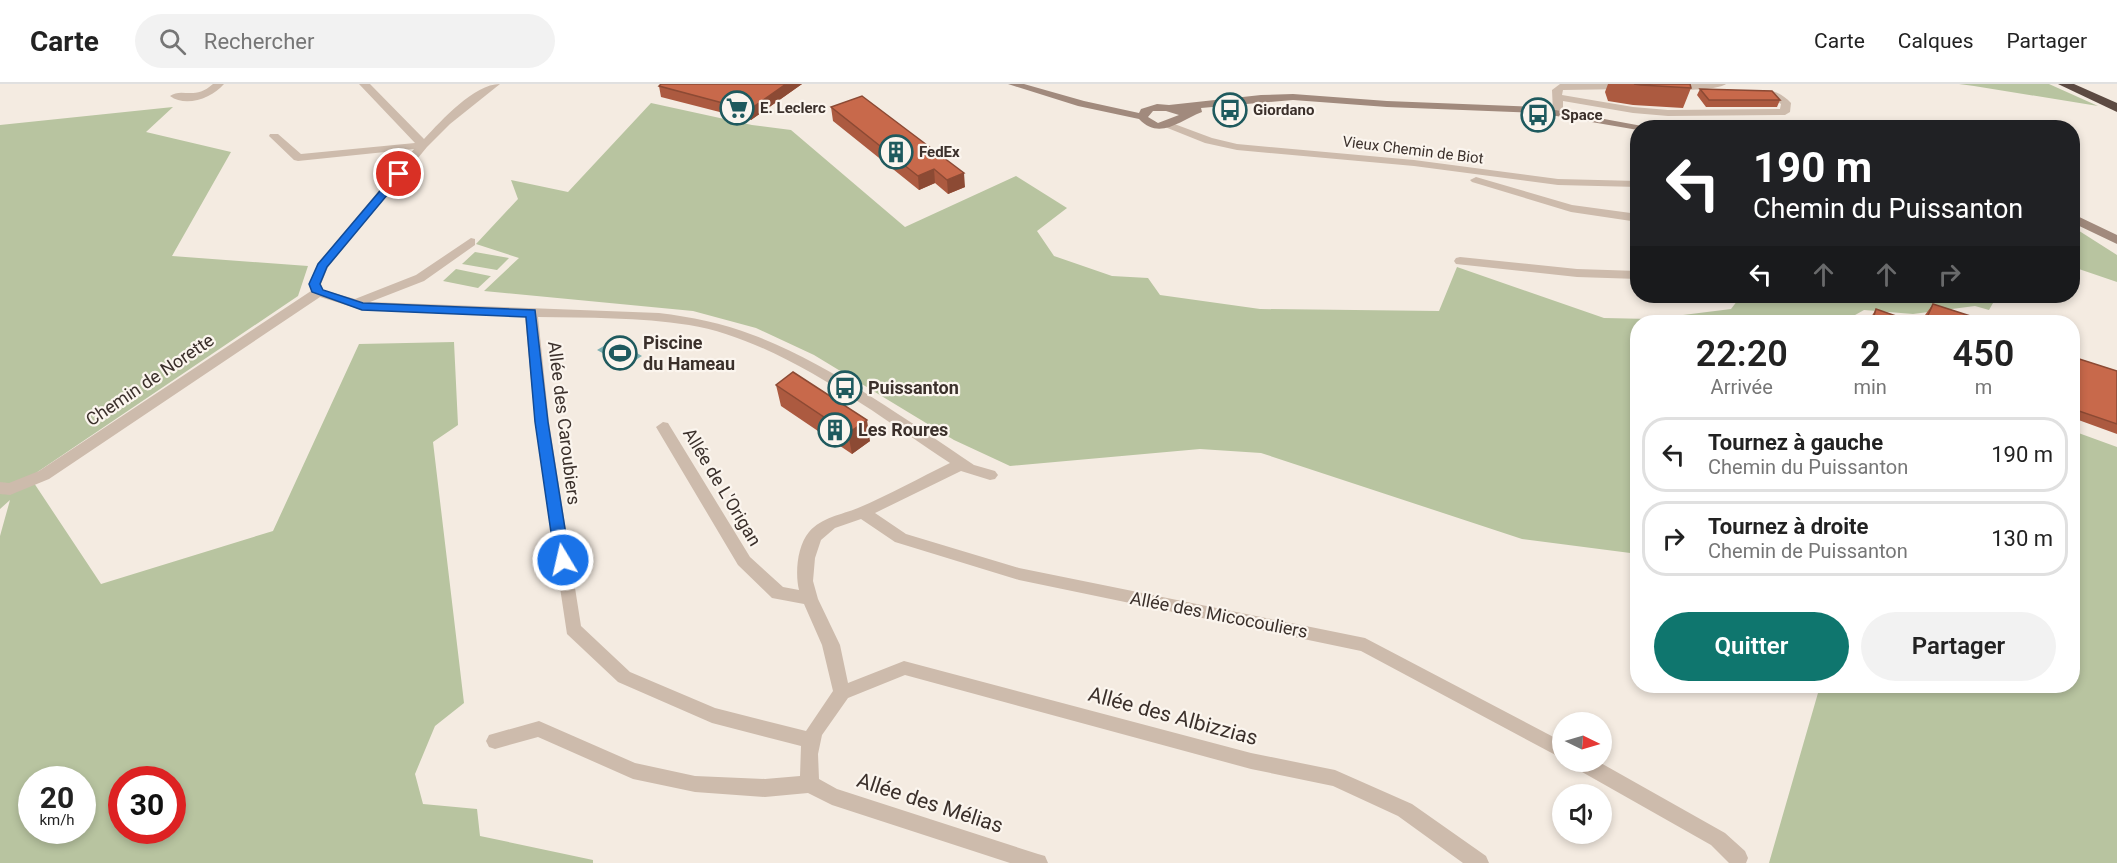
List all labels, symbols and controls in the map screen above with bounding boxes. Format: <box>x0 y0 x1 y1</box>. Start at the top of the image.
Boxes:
search box <box>135 14 555 68</box>
text: Carte <box>30 25 99 58</box>
icon: search <box>156 25 189 58</box>
text: Rechercher <box>204 29 314 54</box>
text: Carte <box>1814 29 1865 53</box>
text: Calques <box>1898 29 1973 53</box>
text: Partager <box>2006 29 2087 53</box>
supermarket icon: E. Leclerc <box>719 90 755 126</box>
bus stop icon: Giordano <box>1212 92 1248 128</box>
bus stop icon: Space <box>1520 97 1556 133</box>
place label: E. Leclerc <box>760 99 826 117</box>
place label: Giordano <box>1253 101 1314 119</box>
place label: Space <box>1561 106 1603 124</box>
street label: Vieux Chemin de Biot <box>1341 132 1485 168</box>
building icon: FedEx <box>878 134 914 170</box>
place label: FedEx <box>919 143 960 161</box>
text: 190 m <box>1753 143 1872 192</box>
icon: left <box>1654 144 1732 222</box>
pin <box>373 148 424 199</box>
icon: arrive <box>382 157 415 190</box>
text: Chemin du Puissanton <box>1753 193 2023 225</box>
icon: left <box>1744 258 1777 291</box>
icon: ahead <box>1807 258 1840 291</box>
icon: ahead <box>1870 258 1903 291</box>
icon: right <box>1933 258 1966 291</box>
street label: Chemin de Norette <box>82 329 218 430</box>
place label: Piscine du Hameau <box>643 332 735 374</box>
text: 22:20 <box>1696 333 1788 375</box>
text: 2 <box>1860 333 1880 375</box>
text: 450 <box>1953 333 2014 375</box>
sports icon: Piscine du Hameau <box>602 335 638 371</box>
street label: Allée des Caroubiers <box>544 340 585 506</box>
bus stop icon: Puissanton <box>827 370 863 406</box>
text: Arrivée <box>1711 375 1773 399</box>
text: min <box>1853 375 1887 399</box>
text: m <box>1975 375 1992 399</box>
place label: Puissanton <box>868 377 959 398</box>
building icon: Les Roures <box>817 412 853 448</box>
place label: Les Roures <box>858 419 948 440</box>
street label: Allée de L'Origan <box>679 424 766 549</box>
text: Tournez à gauche <box>1708 430 1883 455</box>
icon: left <box>1657 438 1690 471</box>
text: 190 m <box>1991 442 2053 467</box>
text: Chemin du Puissanton <box>1708 455 1908 479</box>
text: Tournez à droite <box>1708 514 1868 539</box>
icon: right <box>1657 522 1690 555</box>
text: 130 m <box>1991 526 2053 551</box>
position arrow <box>531 528 595 592</box>
text: Chemin de Puissanton <box>1708 539 1908 563</box>
street label: Allée des Micocouliers <box>1128 587 1310 642</box>
button: Quitter <box>1654 612 1849 681</box>
button: Partager <box>1861 612 2056 681</box>
street label: Allée des Albizzias <box>1086 682 1260 750</box>
north arrow <box>1552 712 1612 772</box>
map controls <box>1552 712 1612 844</box>
speed limit sign: 30 <box>108 766 186 844</box>
street label: Allée des Mélias <box>854 768 1006 838</box>
text: 20 <box>40 780 74 815</box>
button: sound <box>1552 784 1612 844</box>
text: km/h <box>39 811 75 829</box>

